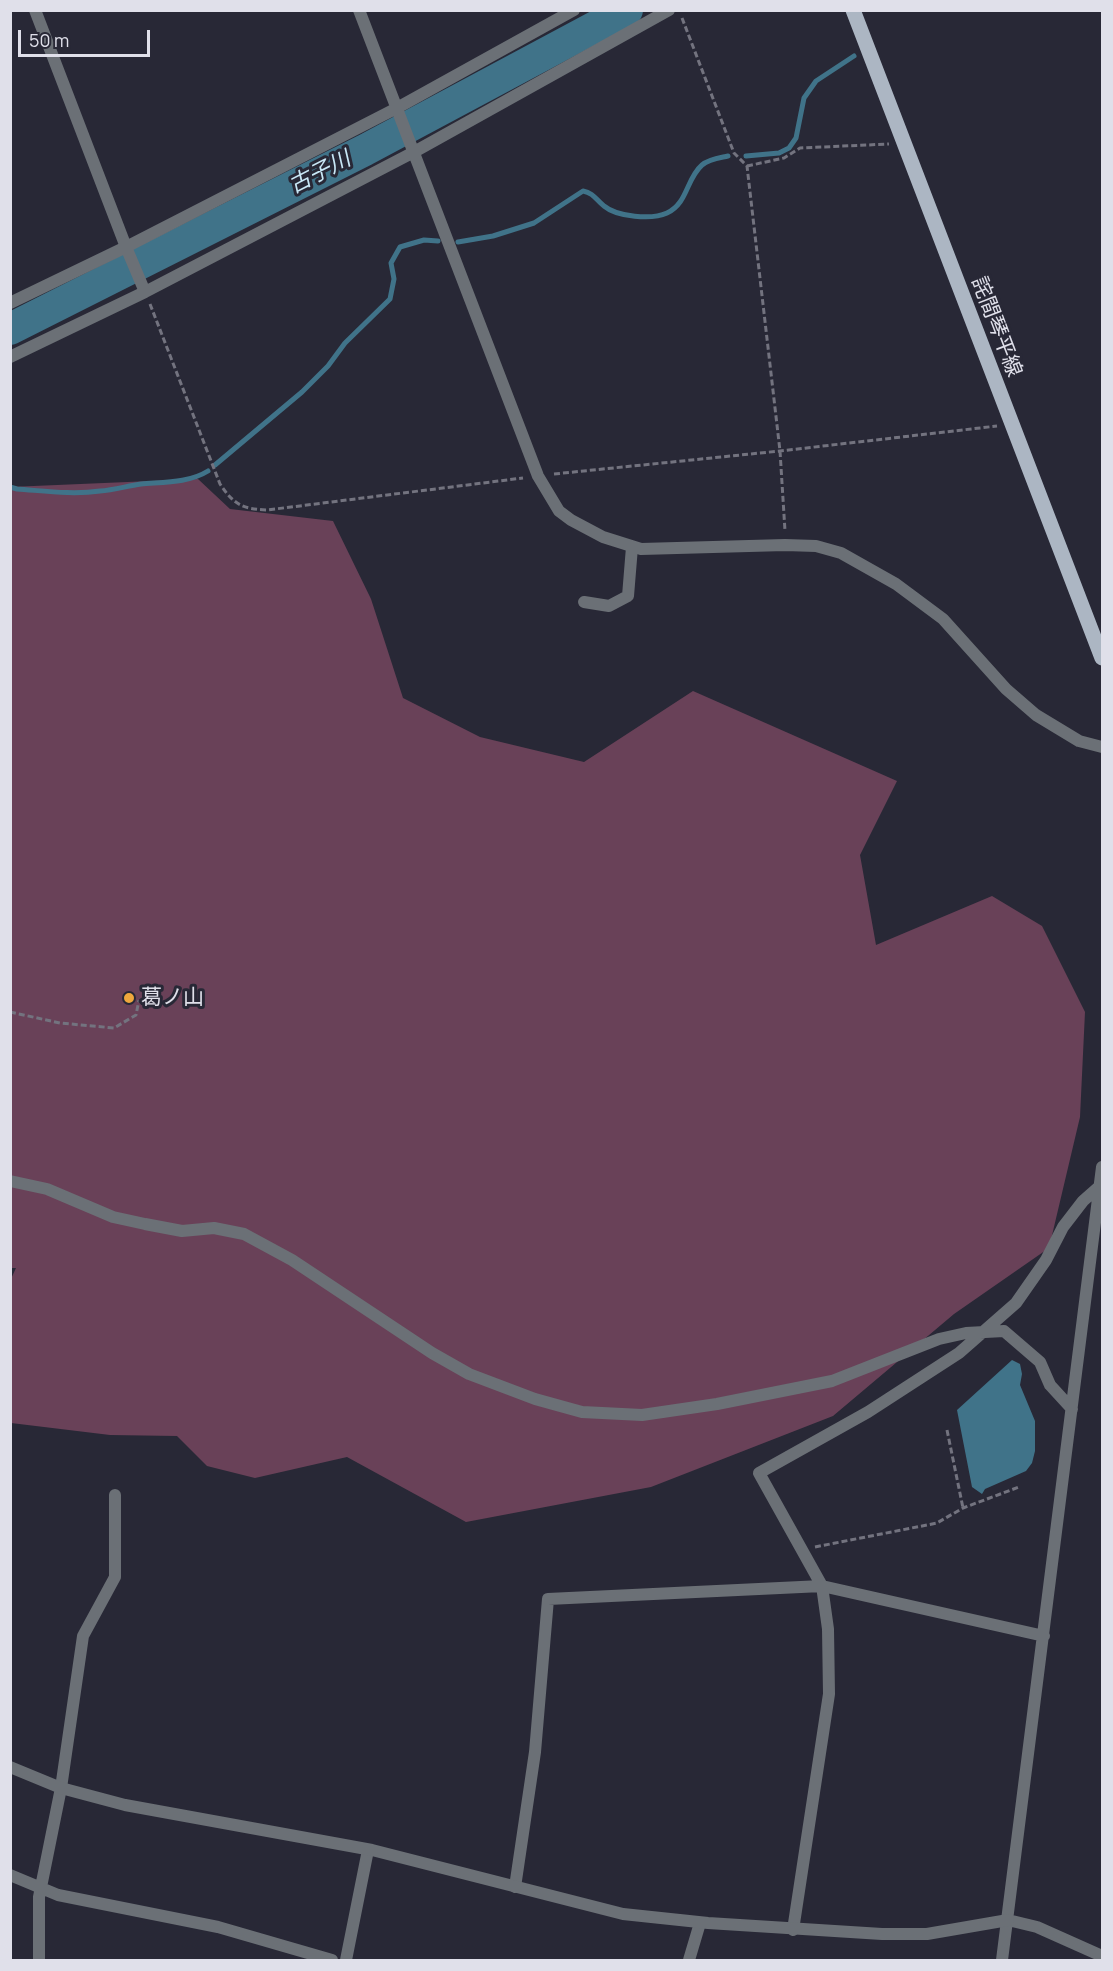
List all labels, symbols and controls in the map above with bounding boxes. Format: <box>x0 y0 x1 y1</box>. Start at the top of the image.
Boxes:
scale bar <box>21 18 153 56</box>
text: 50 m <box>29 28 69 52</box>
water label: 古子川 <box>285 146 355 200</box>
street label: 詫間琴平線 <box>965 273 1027 381</box>
place label: 葛ノ山 <box>141 985 204 1011</box>
marker: 葛ノ山 <box>122 991 136 1005</box>

